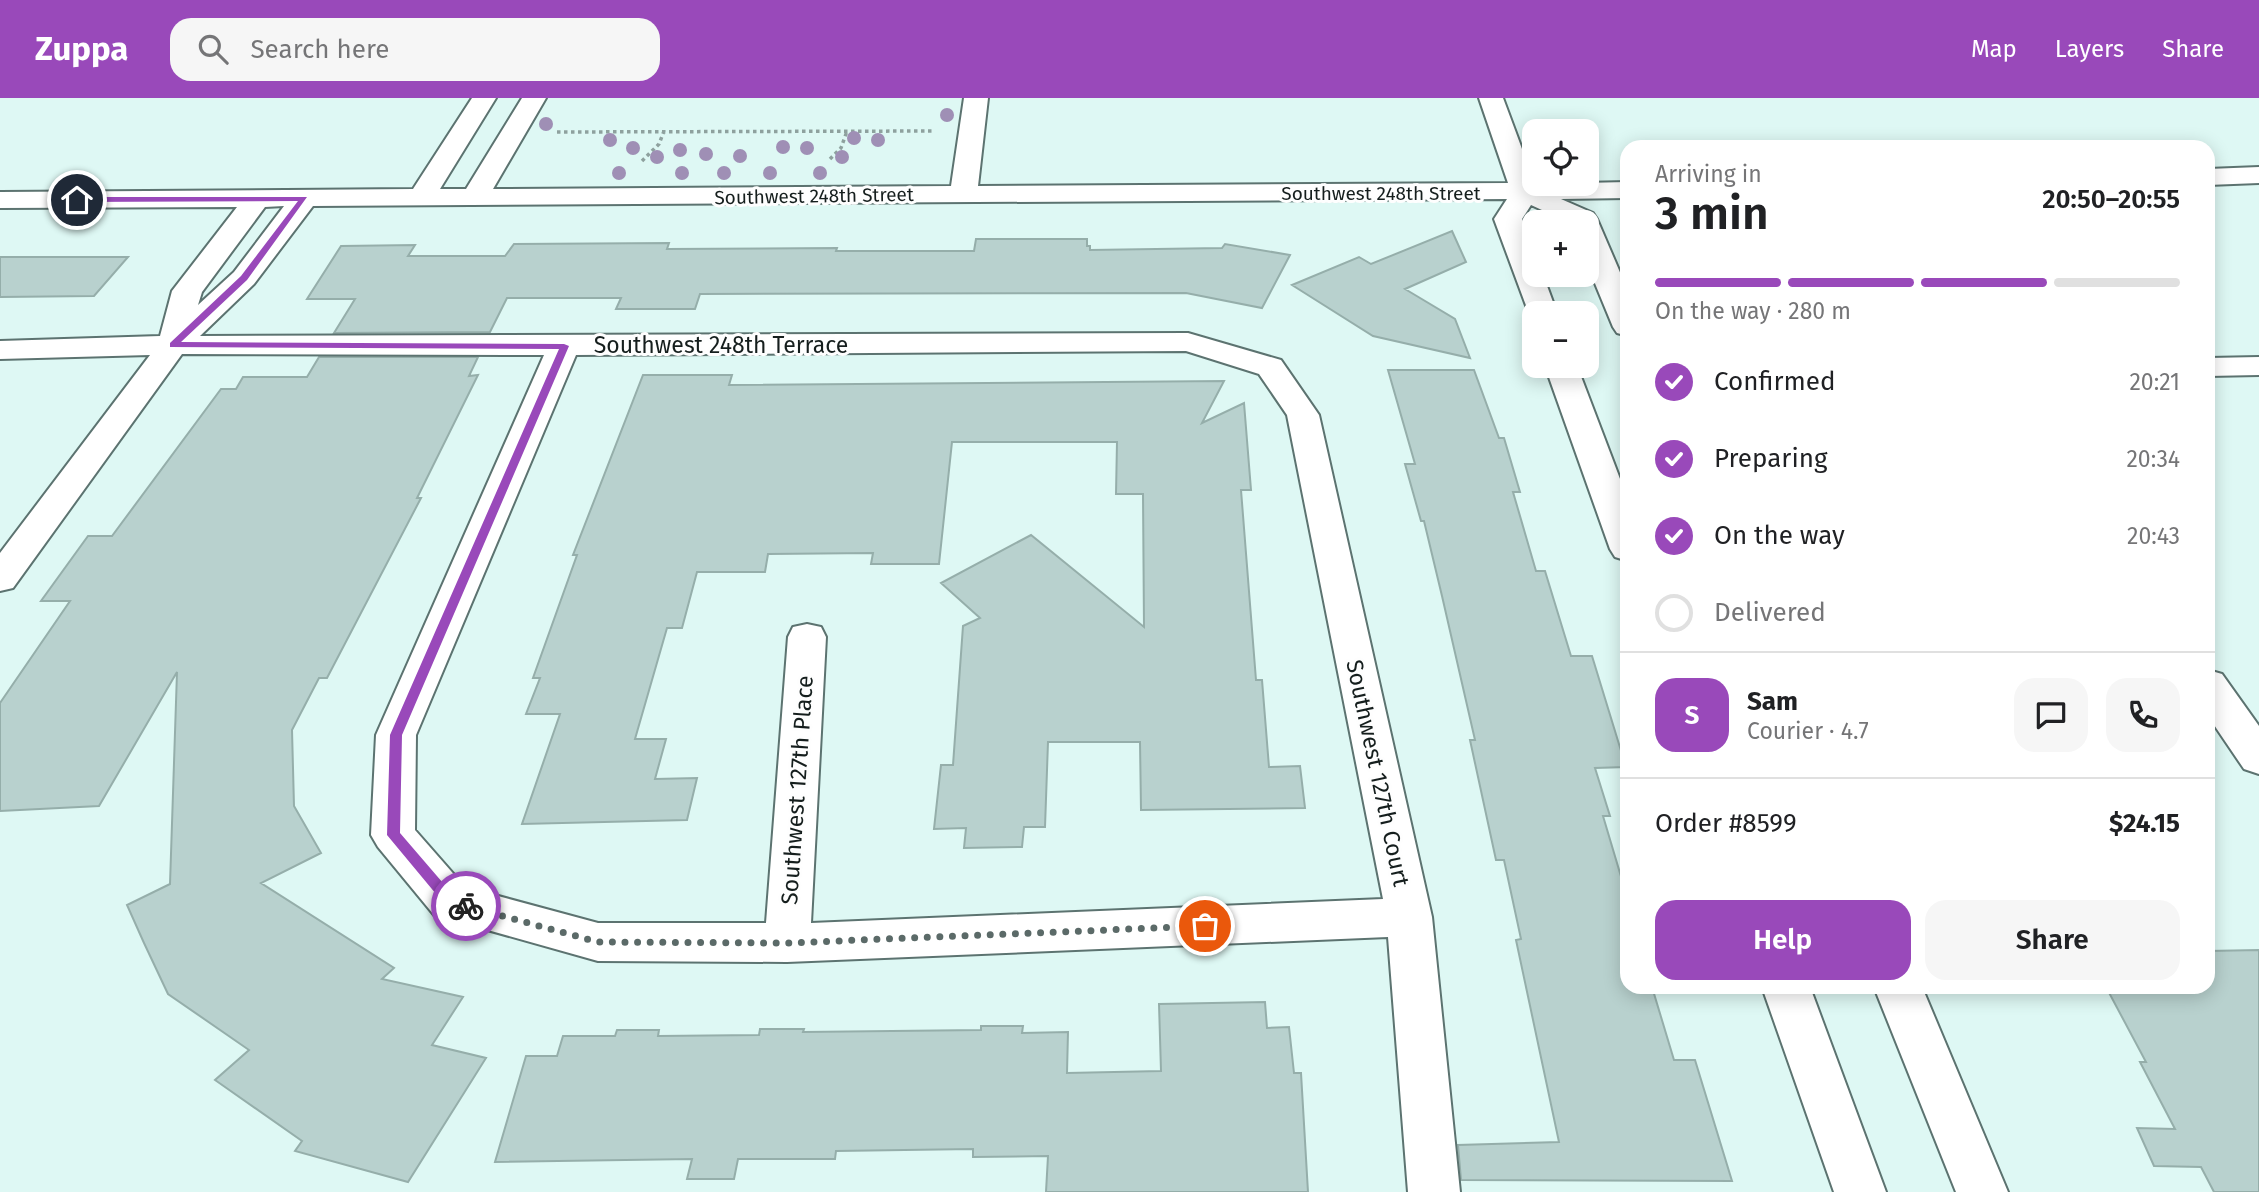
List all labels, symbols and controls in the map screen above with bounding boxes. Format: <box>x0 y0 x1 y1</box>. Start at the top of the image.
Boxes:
search box <box>170 18 660 81</box>
text: Zuppa <box>35 29 128 69</box>
icon: search <box>194 30 232 68</box>
text: Search here <box>250 34 389 65</box>
text: Map <box>1971 35 2017 63</box>
text: Layers <box>2055 35 2124 63</box>
text: Share <box>2162 35 2224 63</box>
map controls <box>1522 119 1599 378</box>
button: locate <box>1522 119 1599 196</box>
text: Arriving in <box>1655 160 1762 188</box>
pin <box>47 170 107 230</box>
icon: home <box>58 181 96 219</box>
street label: Southwest 248th Street <box>1281 182 1481 205</box>
street label: Southwest 248th Street <box>714 183 914 209</box>
text: 20:50–20:55 <box>2042 184 2180 215</box>
text: 3 min <box>1655 186 1769 241</box>
button: + <box>1522 210 1599 287</box>
text: On the way · 280 m <box>1655 297 1851 325</box>
button: − <box>1522 301 1599 378</box>
street label: Southwest 248th Terrace <box>594 331 848 359</box>
icon: check <box>1655 363 1693 401</box>
text: Confirmed <box>1714 366 1835 397</box>
text: 20:21 <box>2129 368 2180 396</box>
icon: check <box>1655 440 1693 478</box>
text: Preparing <box>1714 443 1827 474</box>
text: 20:34 <box>2126 445 2180 473</box>
icon: check <box>1655 517 1693 555</box>
text: On the way <box>1714 520 1845 551</box>
text: 20:43 <box>2127 522 2180 550</box>
text: Delivered <box>1714 597 1826 628</box>
street label: Southwest 127th Court <box>1340 657 1416 890</box>
street label: Southwest 127th Place <box>775 674 819 906</box>
button: chat <box>2014 678 2088 752</box>
button: phone <box>2106 678 2180 752</box>
text: Sam <box>1747 686 1798 717</box>
text: S <box>1685 700 1699 731</box>
text: Courier · 4.7 <box>1747 717 1869 745</box>
text: Order #8599 <box>1655 808 1797 839</box>
text: $24.15 <box>2109 808 2180 839</box>
courier <box>431 871 501 941</box>
icon: bike <box>447 887 485 925</box>
pin <box>1175 896 1235 956</box>
button: Help <box>1655 900 1911 980</box>
button: Share <box>1925 900 2180 980</box>
icon: bag <box>1186 907 1224 945</box>

